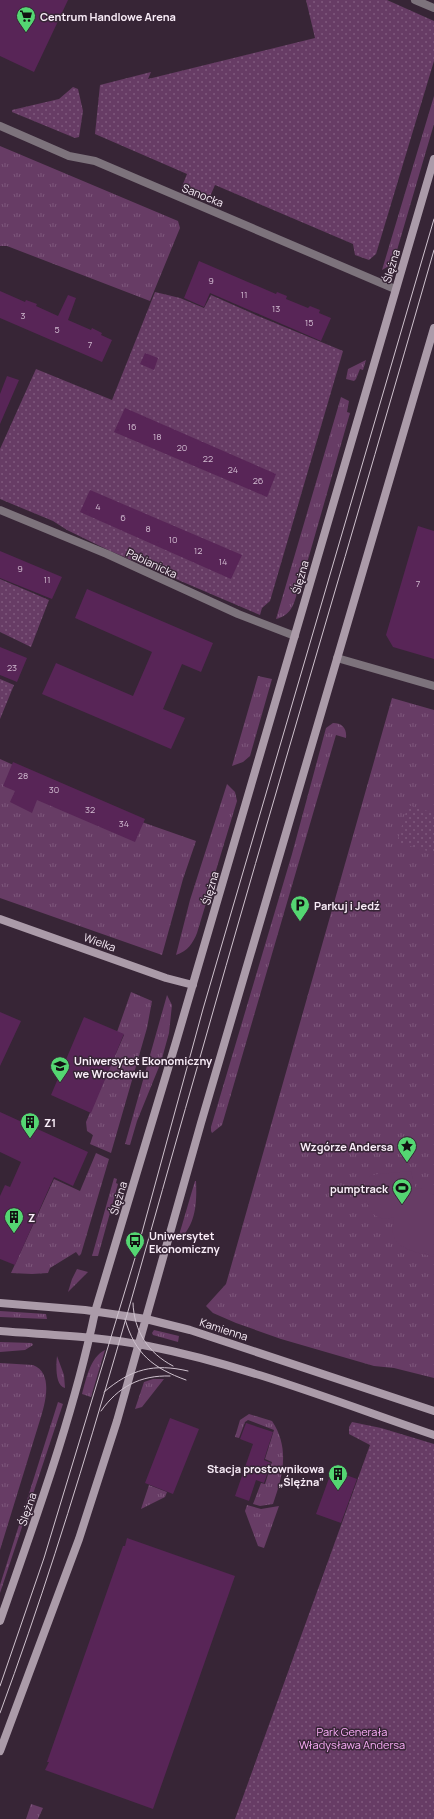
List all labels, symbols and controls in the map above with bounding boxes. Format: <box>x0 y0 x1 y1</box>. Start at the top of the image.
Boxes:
supermarket icon: Centrum Handlowe Arena <box>15 5 37 33</box>
place label: Centrum Handlowe Arena <box>40 9 176 24</box>
street label: Sanocka <box>180 180 226 210</box>
street label: Ślężna <box>379 247 403 285</box>
house number: 9 <box>208 274 214 287</box>
house number: 11 <box>240 288 248 301</box>
house number: 13 <box>272 302 280 315</box>
house number: 3 <box>21 309 26 322</box>
house number: 15 <box>305 316 313 329</box>
house number: 5 <box>54 323 60 336</box>
house number: 7 <box>88 338 93 351</box>
house number: 16 <box>127 420 137 433</box>
house number: 18 <box>153 430 161 443</box>
house number: 20 <box>177 441 187 454</box>
house number: 22 <box>203 452 213 465</box>
house number: 24 <box>228 463 238 476</box>
house number: 26 <box>253 474 264 487</box>
house number: 4 <box>95 500 101 513</box>
house number: 6 <box>120 511 126 524</box>
house number: 8 <box>145 522 151 535</box>
house number: 10 <box>169 533 178 546</box>
house number: 12 <box>194 544 202 557</box>
street label: Pabianicka <box>124 545 180 581</box>
house number: 14 <box>219 555 227 568</box>
street label: Ślężna <box>288 558 312 596</box>
house number: 9 <box>17 562 23 575</box>
house number: 11 <box>43 573 51 586</box>
house number: 7 <box>416 577 421 590</box>
house number: 23 <box>7 661 17 674</box>
house number: 28 <box>18 769 28 782</box>
house number: 30 <box>49 783 59 796</box>
house number: 32 <box>85 803 95 816</box>
house number: 34 <box>119 817 129 830</box>
street label: Ślężna <box>198 869 222 907</box>
parking icon: Parkuj i Jedź <box>289 894 311 922</box>
place label: Parkuj i Jedź <box>314 898 380 913</box>
street label: Wielka <box>82 929 118 955</box>
place label: Uniwersytet Ekonomiczny we Wrocławiu <box>74 1053 213 1081</box>
school or university icon: Uniwersytet Ekonomiczny we Wrocławiu <box>49 1055 71 1083</box>
building icon: Z1 <box>19 1111 41 1139</box>
place label: Z1 <box>44 1115 56 1130</box>
place icon: Wzgórze Andersa <box>396 1135 418 1163</box>
place label: Wzgórze Andersa <box>300 1139 393 1154</box>
sports icon: pumptrack <box>391 1177 413 1205</box>
street label: Ślężna <box>106 1179 130 1217</box>
place label: pumptrack <box>330 1181 389 1196</box>
building icon: Z <box>3 1206 25 1234</box>
place label: Z <box>28 1210 35 1225</box>
place label: Uniwersytet Ekonomiczny <box>149 1228 220 1256</box>
bus stop icon: Uniwersytet Ekonomiczny <box>124 1230 146 1258</box>
street label: Kamienna <box>198 1314 250 1344</box>
place label: Stacja prostownikowa „Ślężna” <box>207 1461 324 1489</box>
building icon: Stacja prostownikowa „Ślężna” <box>327 1463 349 1491</box>
street label: Ślężna <box>14 1490 40 1528</box>
park label: Park Generała Władysława Andersa <box>299 1724 405 1752</box>

